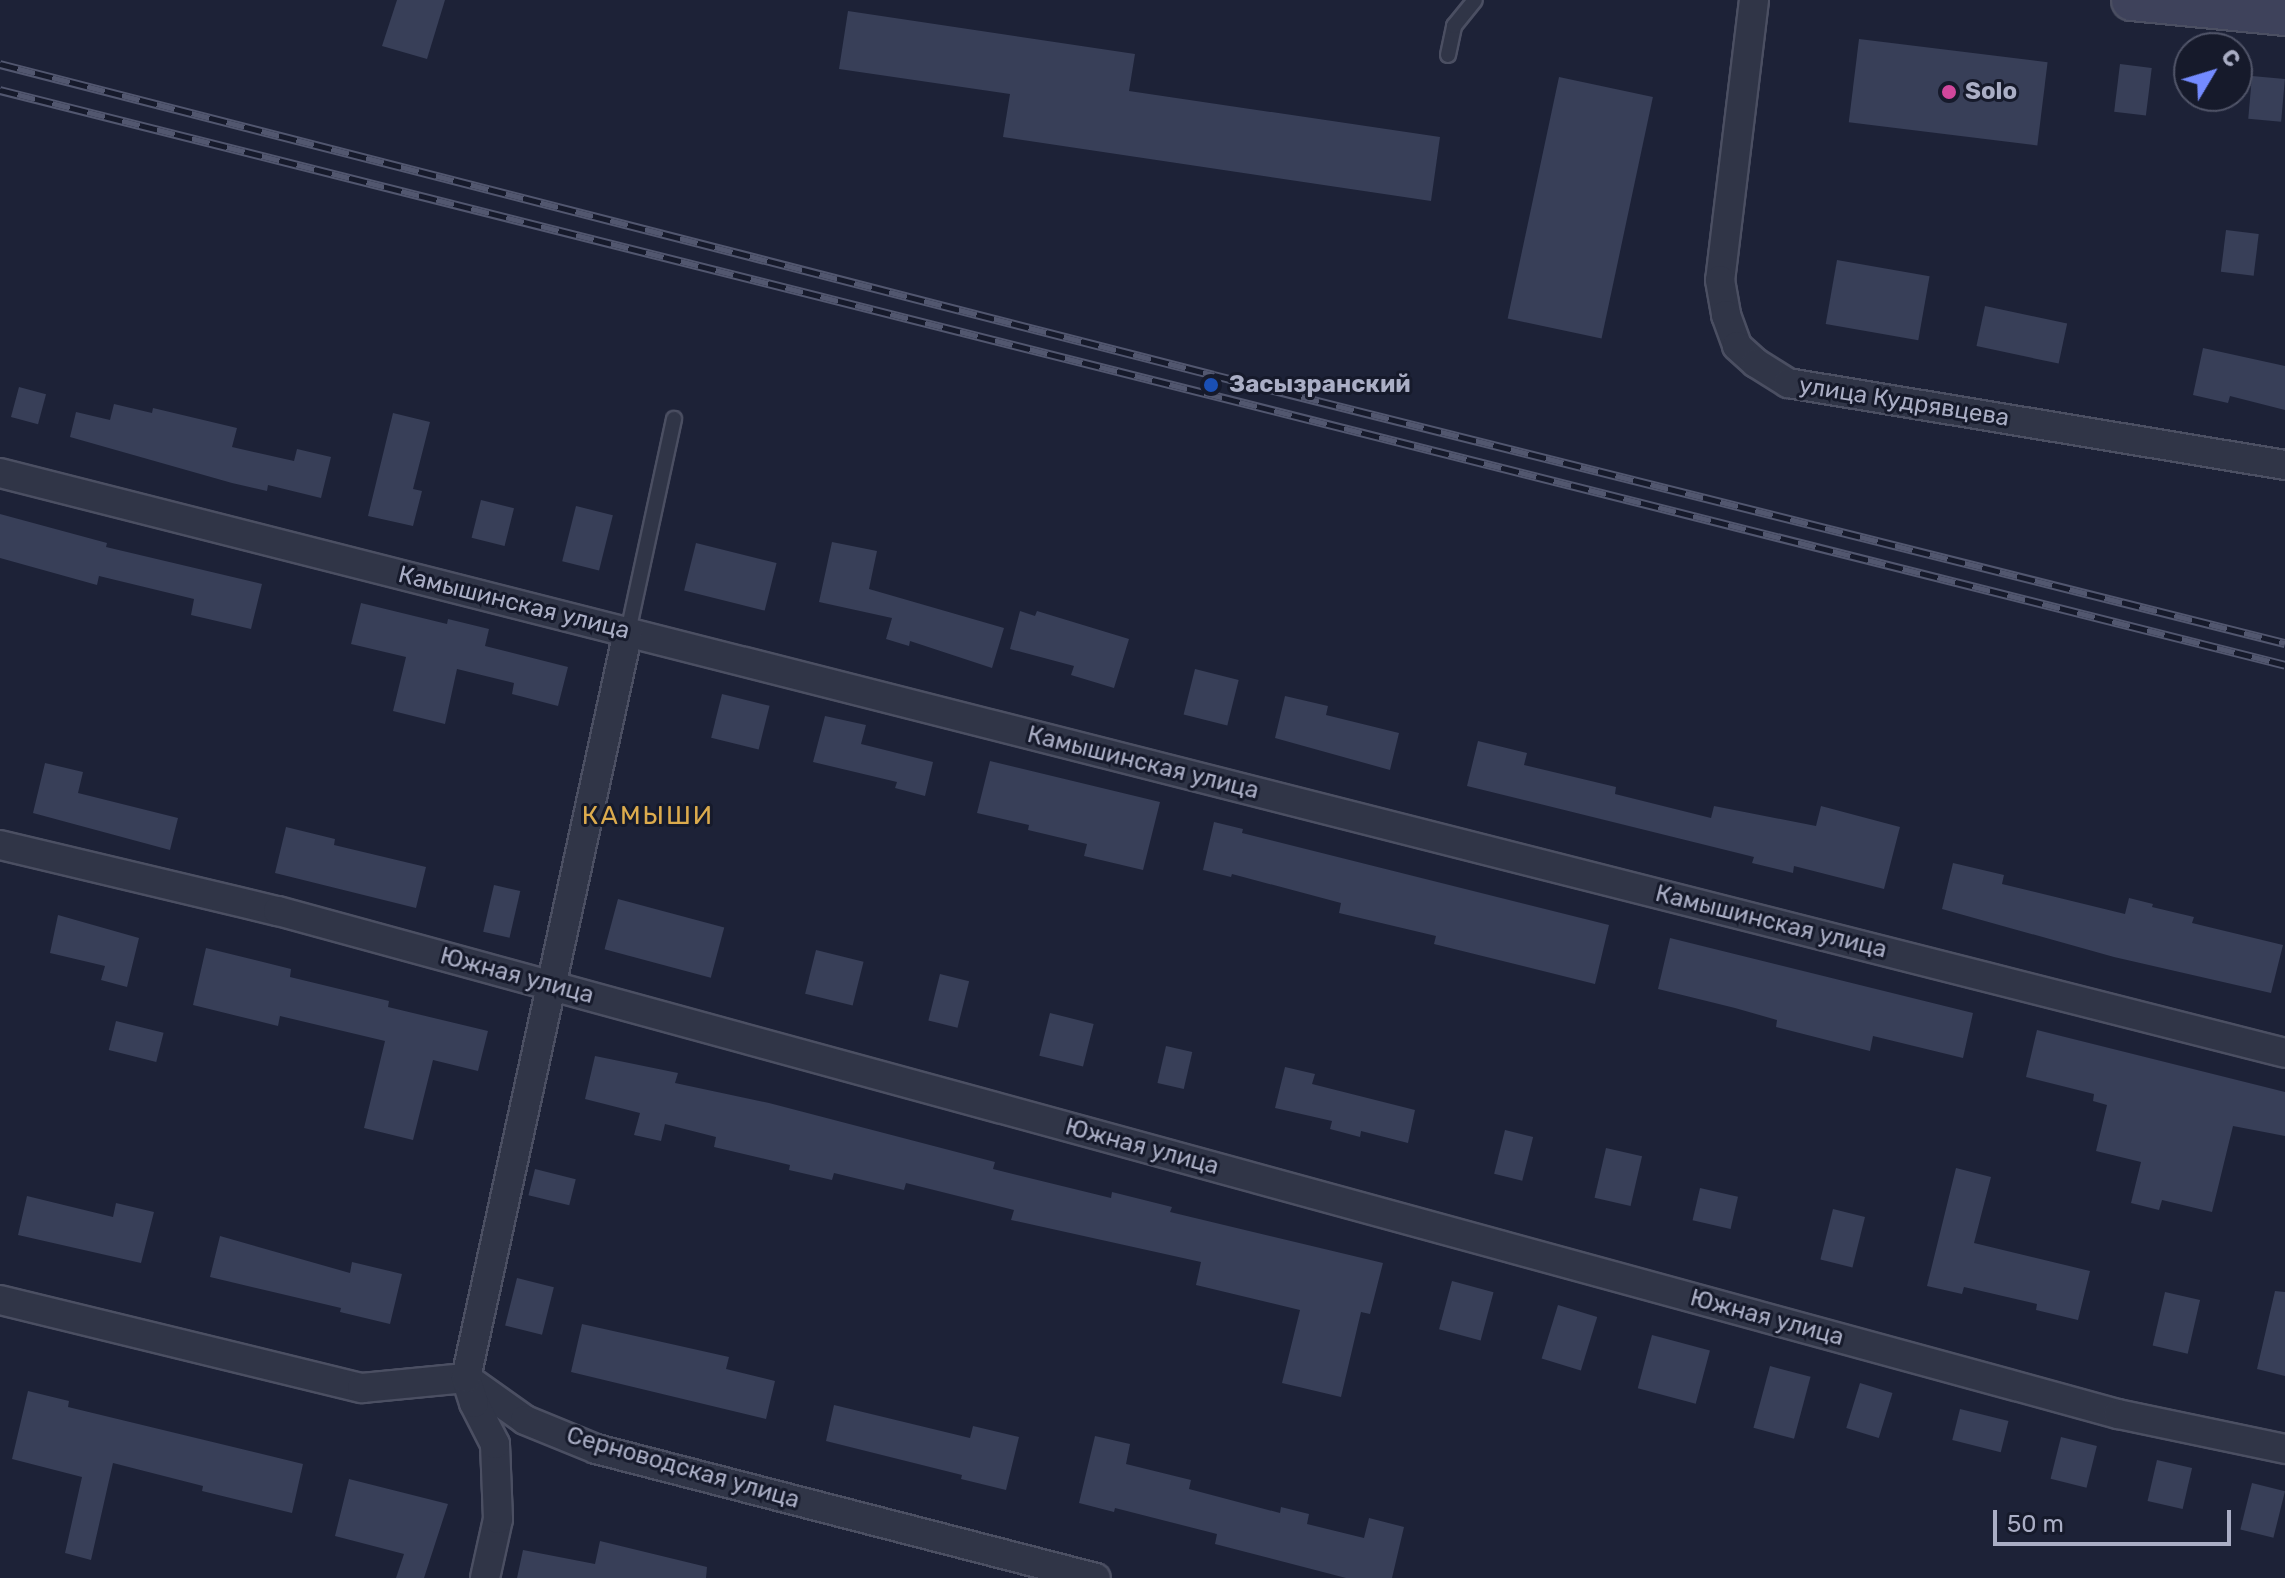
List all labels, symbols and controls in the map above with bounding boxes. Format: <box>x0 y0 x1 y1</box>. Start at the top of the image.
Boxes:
north arrow <box>2173 32 2253 112</box>
text: С <box>2215 44 2246 73</box>
place label: Solo <box>1965 78 2017 106</box>
marker: Solo <box>1940 83 1958 101</box>
place label: Засызранский <box>1229 371 1411 399</box>
street label: улица Кудрявцева <box>1797 371 2011 433</box>
marker: Засызранский <box>1200 374 1222 396</box>
street label: Камышинская улица <box>395 560 633 646</box>
street label: Камышинская улица <box>1024 720 1262 806</box>
district label: КАМЫШИ <box>582 800 714 832</box>
street label: Камышинская улица <box>1652 879 1890 965</box>
street label: Южная улица <box>437 942 597 1010</box>
street label: Южная улица <box>1062 1113 1222 1181</box>
street label: Южная улица <box>1687 1284 1847 1352</box>
street label: Серноводская улица <box>563 1421 803 1515</box>
scale bar <box>1997 1494 2235 1544</box>
text: 50 m <box>2007 1510 2064 1538</box>

